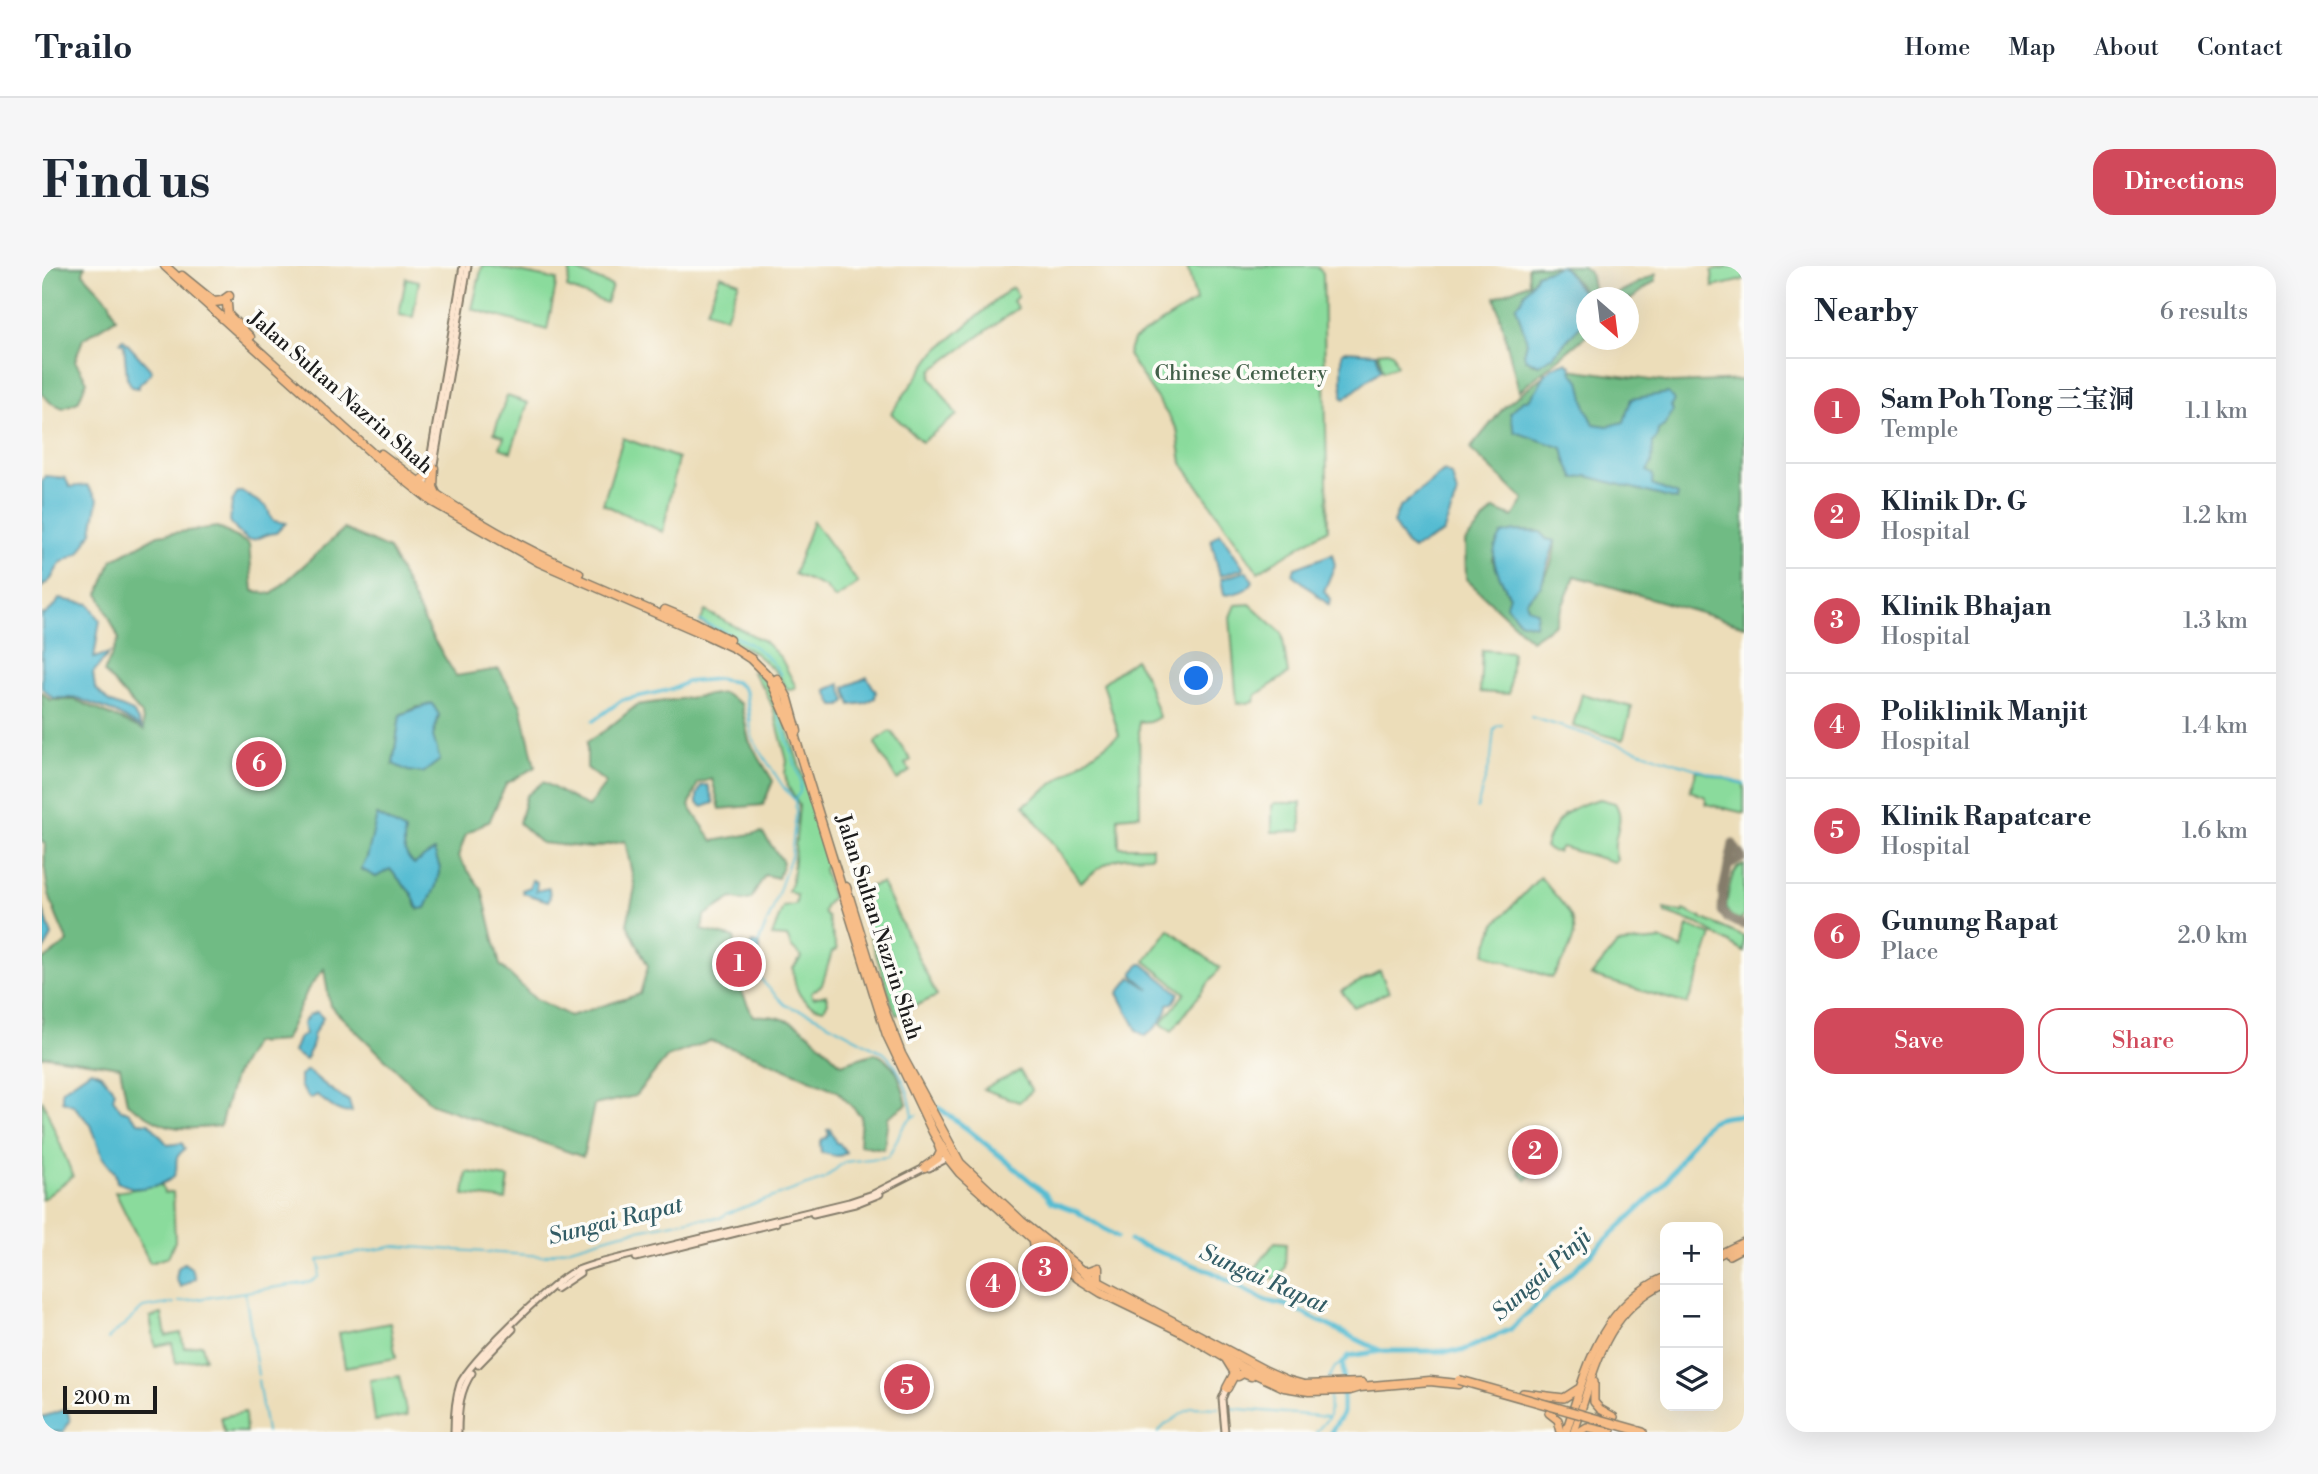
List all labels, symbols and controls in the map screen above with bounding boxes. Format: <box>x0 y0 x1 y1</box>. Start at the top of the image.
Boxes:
text: Trailo <box>35 28 132 69</box>
text: Home <box>1905 33 1970 63</box>
text: Map <box>2008 33 2056 63</box>
text: About <box>2094 33 2159 63</box>
text: Contact <box>2197 33 2283 63</box>
button: Directions <box>2093 149 2276 215</box>
text: Find us <box>42 152 211 213</box>
north arrow <box>1576 287 1639 350</box>
text: Nearby <box>1814 293 1918 331</box>
text: 6 results <box>2160 298 2248 326</box>
street label: Jalan Sultan Nazrin Shah <box>242 305 438 480</box>
park label: Chinese Cemetery <box>1154 361 1328 387</box>
text: Sam Poh Tong 三宝洞 <box>1881 384 2134 416</box>
text: 1 <box>1831 397 1843 425</box>
text: 1.1 km <box>2185 397 2248 425</box>
text: Temple <box>1881 416 1959 444</box>
text: Klinik Dr. G <box>1881 486 2027 518</box>
text: 2 <box>1830 502 1844 530</box>
text: 1.2 km <box>2183 502 2248 530</box>
text: Hospital <box>1881 518 1970 546</box>
text: Klinik Bhajan <box>1881 591 2051 623</box>
text: 3 <box>1830 607 1844 635</box>
text: 1.3 km <box>2183 607 2248 635</box>
text: Hospital <box>1881 623 1970 651</box>
your location <box>1179 661 1213 695</box>
text: Poliklinik Manjit <box>1881 696 2087 728</box>
text: 4 <box>1829 712 1845 740</box>
text: 1.4 km <box>2182 712 2248 740</box>
text: Hospital <box>1881 728 1970 756</box>
pin: 6 <box>236 738 282 790</box>
text: Klinik Rapatcare <box>1881 801 2092 833</box>
street label: Jalan Sultan Nazrin Shah <box>829 810 927 1044</box>
text: 5 <box>1830 817 1844 845</box>
text: 1.6 km <box>2182 817 2248 845</box>
text: Hospital <box>1881 833 1970 861</box>
text: Gunung Rapat <box>1881 906 2058 938</box>
text: 6 <box>1830 922 1844 950</box>
text: 2.0 km <box>2178 922 2248 950</box>
pin: 1 <box>716 938 762 990</box>
text: Place <box>1881 938 1938 966</box>
button: Save <box>1814 1008 2024 1074</box>
button: Share <box>2038 1008 2248 1074</box>
pin: 2 <box>1512 1126 1558 1178</box>
water label: Sungai Rapat <box>545 1191 686 1251</box>
water label: Sungai Pinji <box>1486 1222 1598 1327</box>
map controls <box>1660 1222 1723 1411</box>
button: + <box>1660 1222 1723 1285</box>
water label: Sungai Rapat <box>1195 1238 1333 1320</box>
pin: 3 <box>1022 1243 1068 1295</box>
pin: 4 <box>970 1259 1016 1311</box>
button: − <box>1660 1285 1723 1348</box>
button: layers <box>1660 1348 1723 1411</box>
pin: 5 <box>884 1361 930 1413</box>
scale bar <box>63 1383 158 1415</box>
text: 200 m <box>74 1386 131 1410</box>

